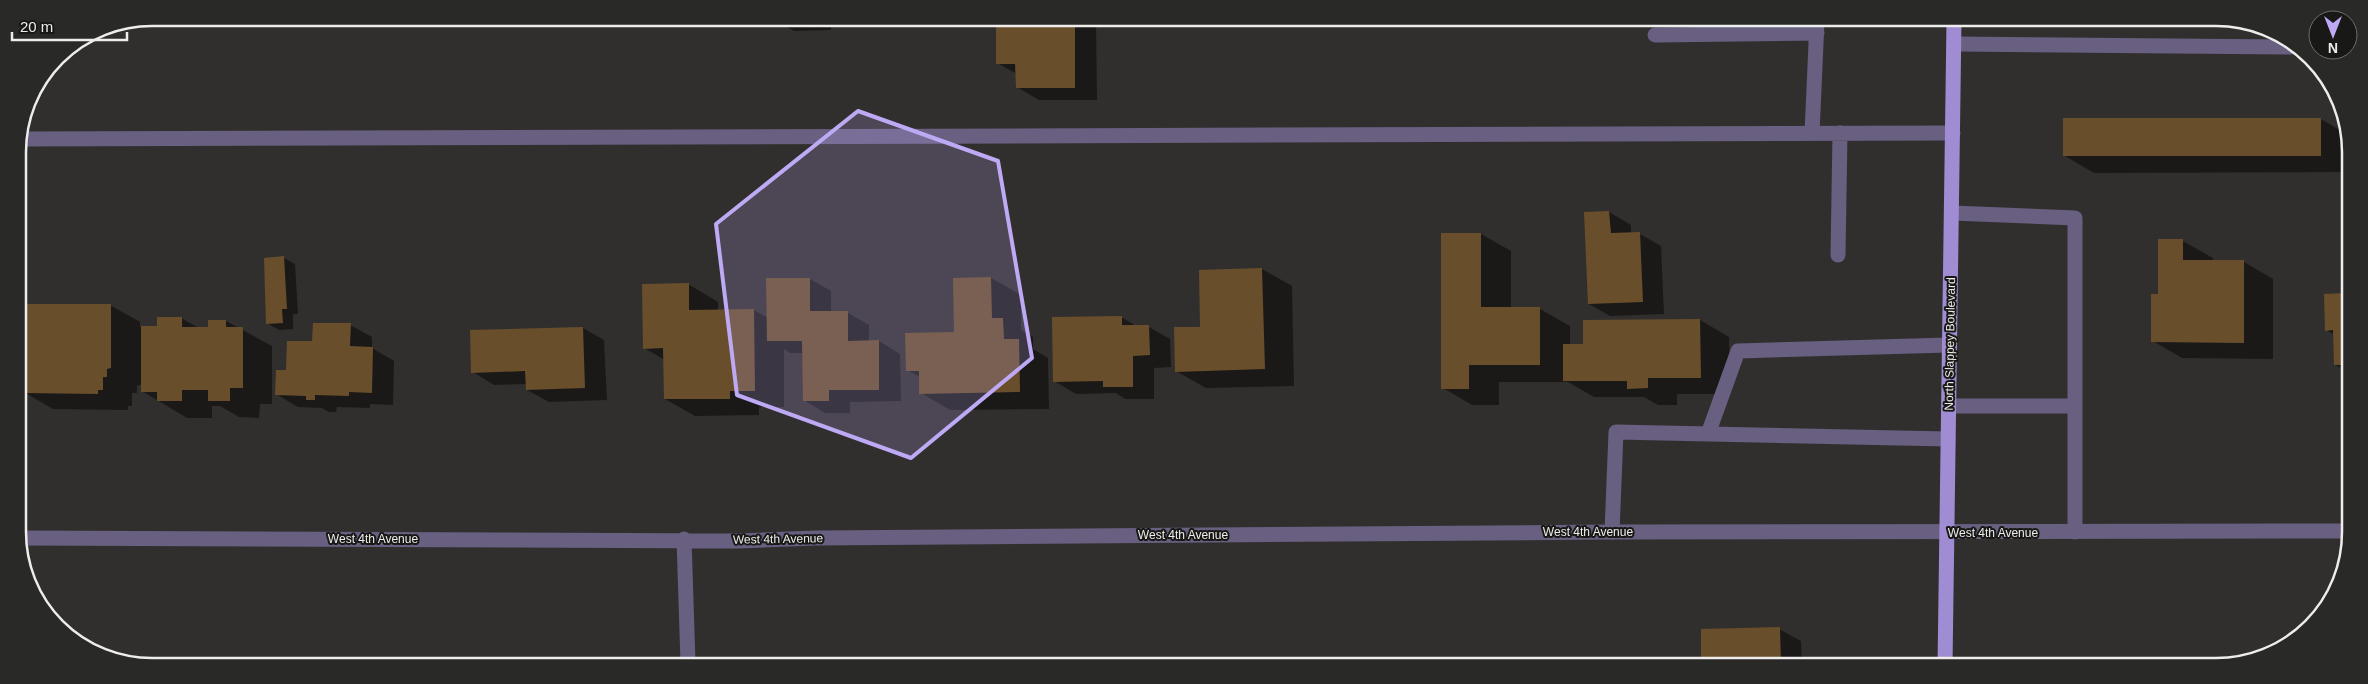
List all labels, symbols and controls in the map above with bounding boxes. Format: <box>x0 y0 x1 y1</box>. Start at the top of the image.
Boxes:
scale bar <box>12 10 128 42</box>
north arrow <box>2308 10 2358 60</box>
text: 20 m <box>20 18 53 35</box>
text: N <box>2328 40 2338 56</box>
street label: North Slappey Boulevard <box>1942 277 1958 411</box>
street label: West 4th Avenue <box>1543 525 1633 539</box>
street label: West 4th Avenue <box>1948 526 2038 540</box>
street label: West 4th Avenue <box>1138 528 1228 542</box>
street label: West 4th Avenue <box>733 531 824 547</box>
street label: West 4th Avenue <box>328 532 418 546</box>

